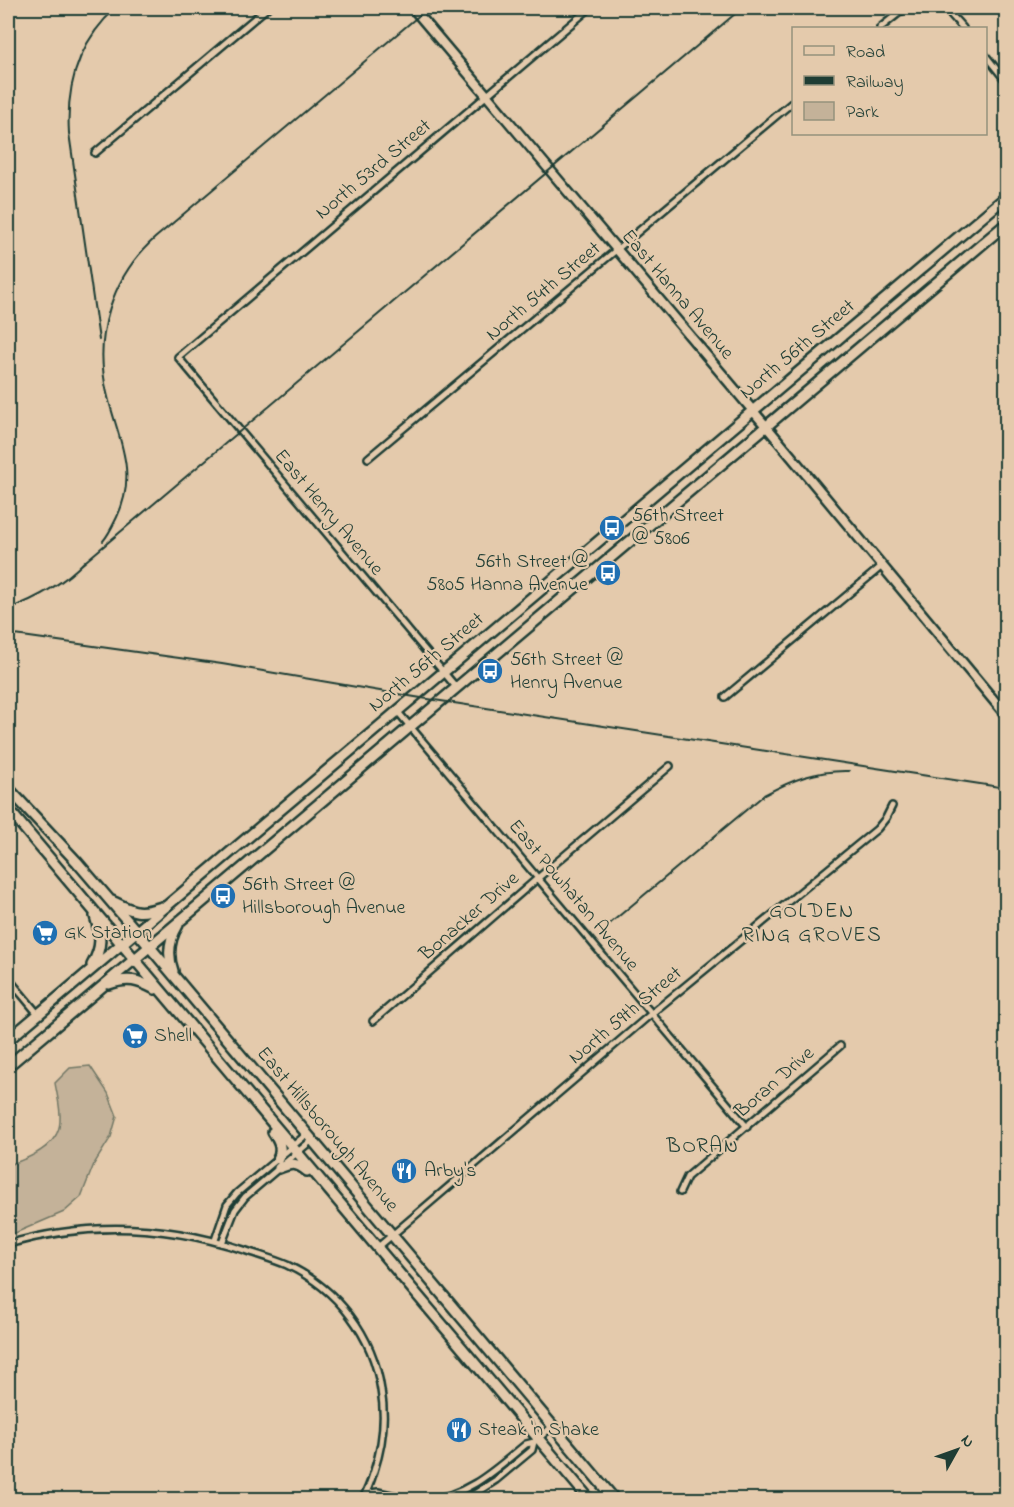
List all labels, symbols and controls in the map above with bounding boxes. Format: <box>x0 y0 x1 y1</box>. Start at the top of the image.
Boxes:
legend <box>792 27 987 135</box>
text: Road <box>846 40 885 66</box>
text: Railway <box>846 70 903 96</box>
text: Park <box>846 100 879 126</box>
street label: North 53rd Street <box>310 112 439 227</box>
street label: East Hanna Avenue <box>614 223 740 367</box>
street label: North 54th Street <box>480 235 608 349</box>
street label: North 56th Street <box>734 293 862 407</box>
street label: East Henry Avenue <box>266 443 390 583</box>
place label: 56th Street @ 5806 <box>632 502 724 554</box>
bus stop icon: 56th Street @ 5806 <box>597 513 627 543</box>
place label: 56th Street @ 5805 Hanna Avenue <box>426 548 588 600</box>
bus stop icon: 56th Street @ 5805 Hanna Avenue <box>593 558 623 588</box>
street label: North 56th Street <box>363 606 491 720</box>
place label: 56th Street @ Henry Avenue <box>510 646 623 698</box>
bus stop icon: 56th Street @ Henry Avenue <box>475 656 505 686</box>
street label: East Powhatan Avenue <box>501 814 645 978</box>
street label: Bonacker Drive <box>413 865 526 969</box>
place label: 56th Street @ Hillsborough Avenue <box>242 871 406 924</box>
bus stop icon: 56th Street @ Hillsborough Avenue <box>208 881 238 911</box>
district label: GOLDEN RING GROVES <box>742 897 882 951</box>
supermarket icon: GK Station <box>30 918 60 948</box>
place label: GK Station <box>64 919 152 948</box>
street label: North 59th Street <box>563 960 689 1072</box>
supermarket icon: Shell <box>120 1021 150 1051</box>
place label: Shell <box>154 1022 192 1051</box>
street label: Boran Drive <box>728 1040 821 1127</box>
street label: East Hillsborough Avenue <box>248 1041 405 1220</box>
district label: BORAN <box>666 1132 739 1162</box>
restaurant icon: Arby's <box>389 1156 419 1186</box>
place label: Arby's <box>424 1157 476 1186</box>
restaurant icon: Steak 'n Shake <box>444 1415 474 1445</box>
place label: Steak 'n Shake <box>478 1416 599 1445</box>
north arrow <box>927 1420 987 1480</box>
text: N <box>954 1430 980 1454</box>

